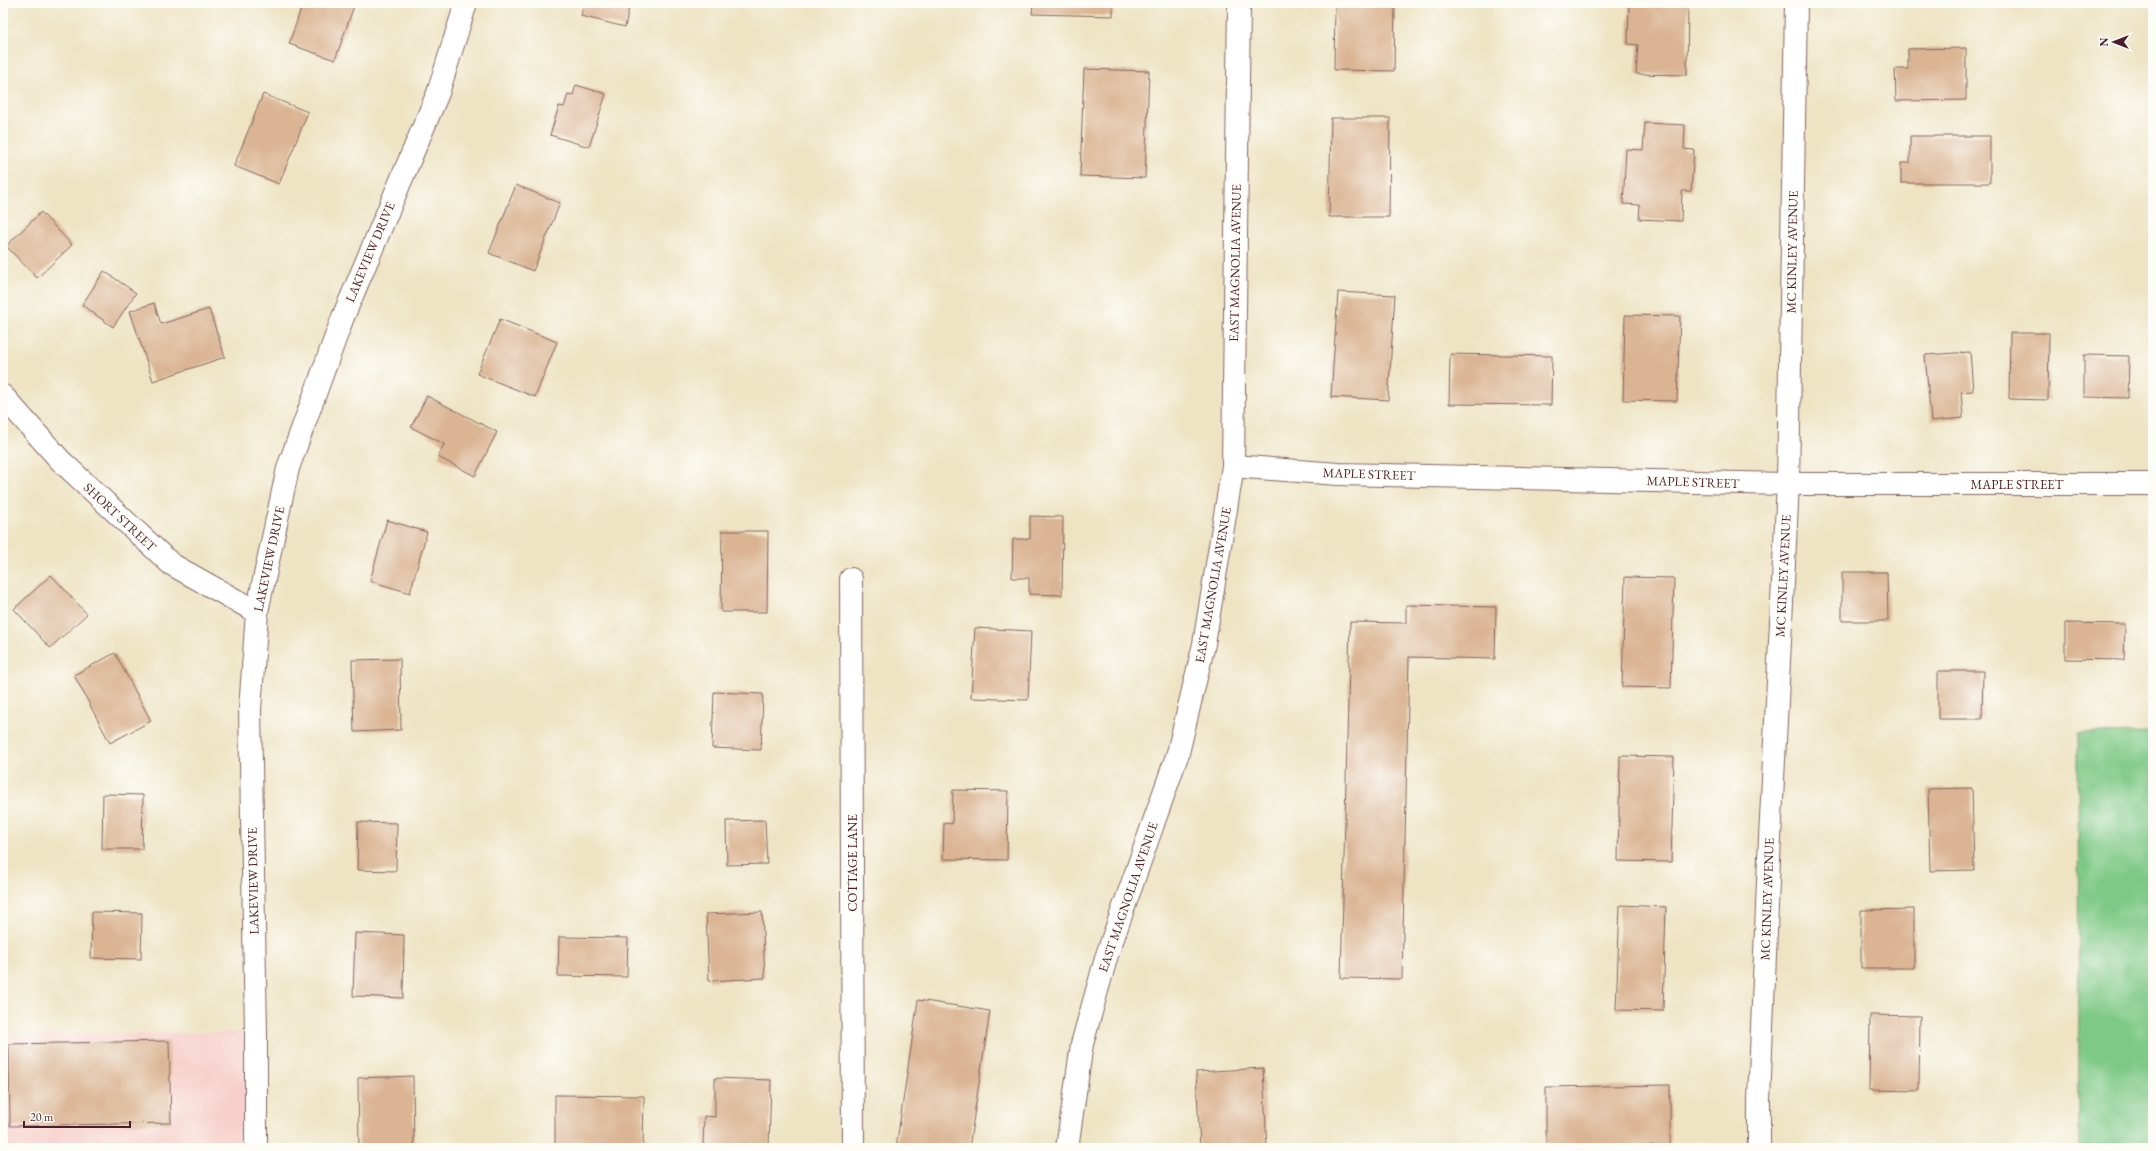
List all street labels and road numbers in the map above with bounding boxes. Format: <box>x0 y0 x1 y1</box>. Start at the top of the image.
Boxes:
street label: EAST MAGNOLIA AVENUE <box>1225 184 1245 342</box>
street label: MC KINLEY AVENUE <box>1782 191 1802 313</box>
street label: LAKEVIEW DRIVE <box>341 199 399 305</box>
street label: MAPLE STREET <box>1322 464 1416 484</box>
street label: MAPLE STREET <box>1646 472 1740 492</box>
street label: MAPLE STREET <box>1971 476 2064 493</box>
street label: SHORT STREET <box>80 479 160 555</box>
street label: LAKEVIEW DRIVE <box>250 505 288 613</box>
street label: EAST MAGNOLIA AVENUE <box>1191 506 1235 664</box>
street label: MC KINLEY AVENUE <box>1771 514 1795 638</box>
street label: COTTAGE LANE <box>844 814 861 912</box>
street label: EAST MAGNOLIA AVENUE <box>1094 820 1162 974</box>
street label: LAKEVIEW DRIVE <box>244 827 262 935</box>
street label: MC KINLEY AVENUE <box>1756 837 1778 961</box>

